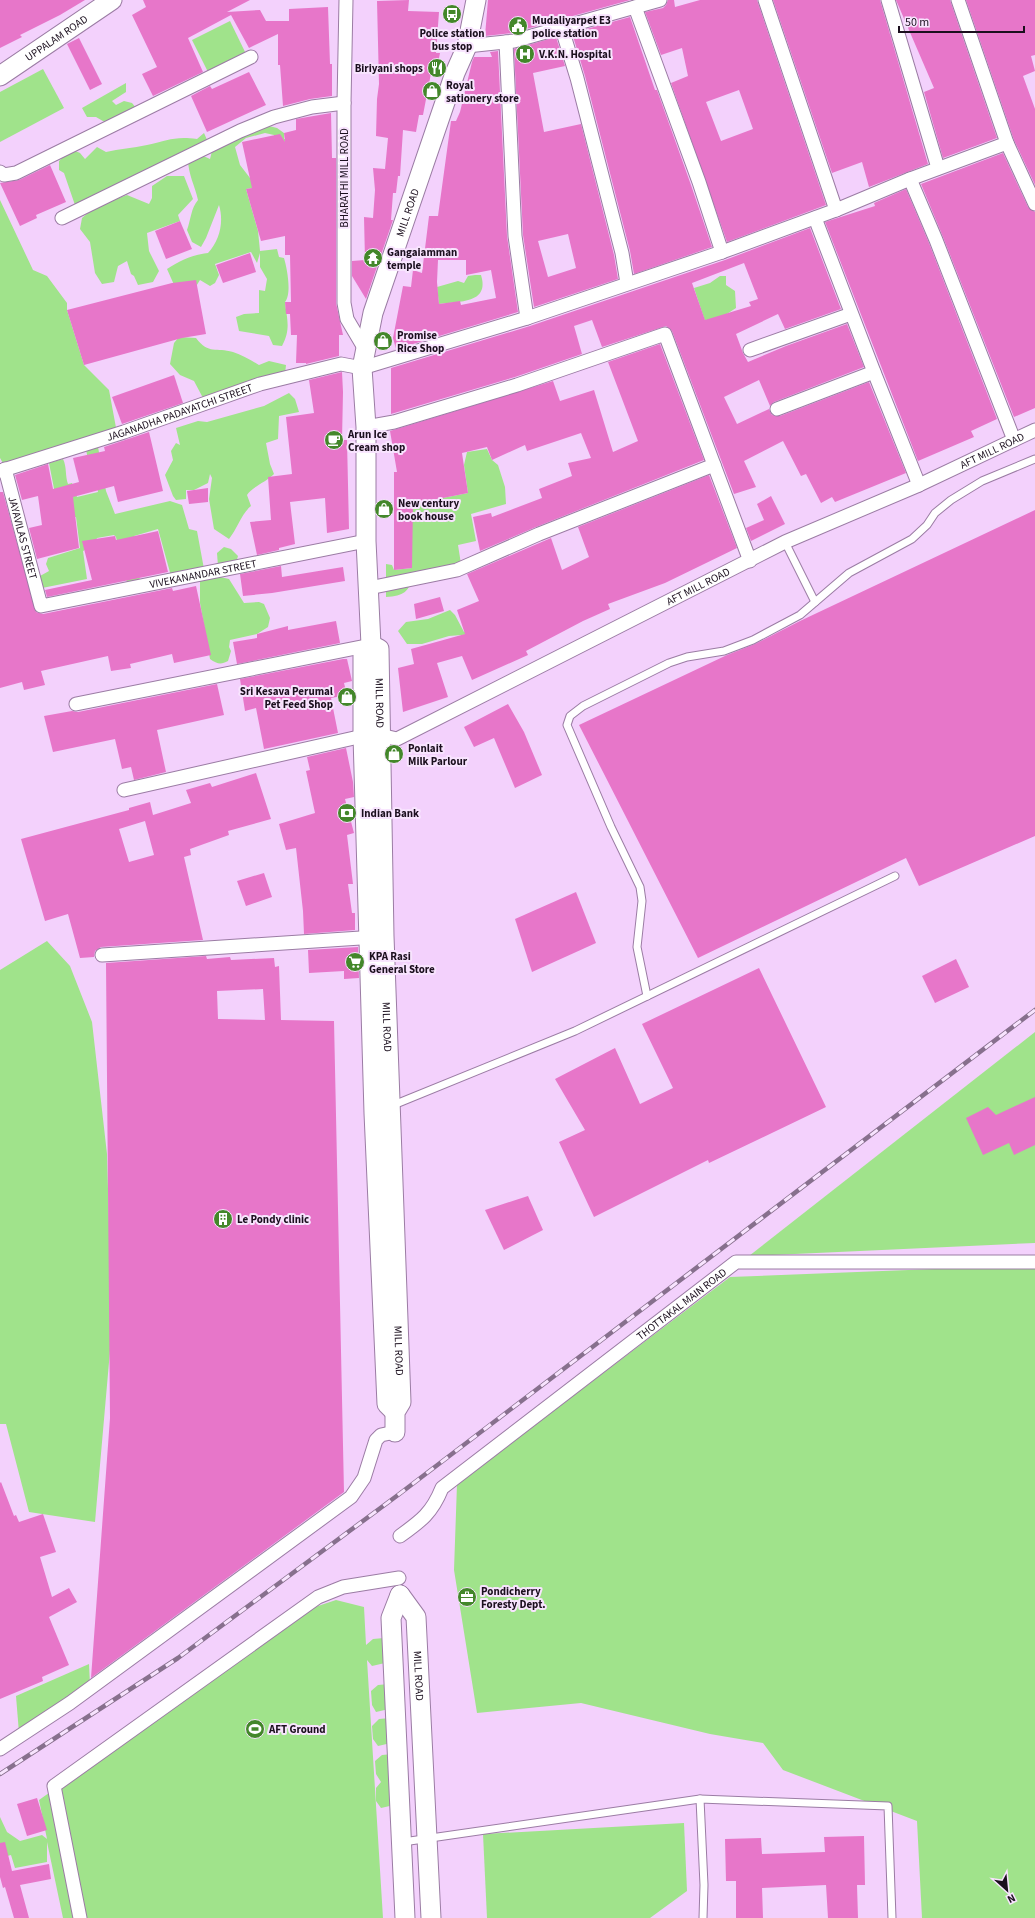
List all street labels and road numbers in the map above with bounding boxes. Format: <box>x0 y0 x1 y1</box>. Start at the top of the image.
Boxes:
street label: UPPALAM ROAD <box>22 11 91 65</box>
street label: BHARATHI MILL ROAD <box>337 128 352 228</box>
street label: MILL ROAD <box>393 186 423 239</box>
street label: JAGANADHA PADAYATCHI STREET <box>105 380 255 445</box>
street label: AFT MILL ROAD <box>957 429 1027 473</box>
street label: JAYAVILAS STREET <box>4 495 41 581</box>
street label: VIVEKANANDAR STREET <box>148 556 258 592</box>
street label: AFT MILL ROAD <box>664 564 733 609</box>
street label: MILL ROAD <box>372 678 387 728</box>
street label: MILL ROAD <box>378 1002 395 1052</box>
street label: THOTTAKAL MAIN ROAD <box>634 1265 730 1344</box>
street label: MILL ROAD <box>390 1325 407 1376</box>
street label: MILL ROAD <box>410 1650 427 1701</box>

